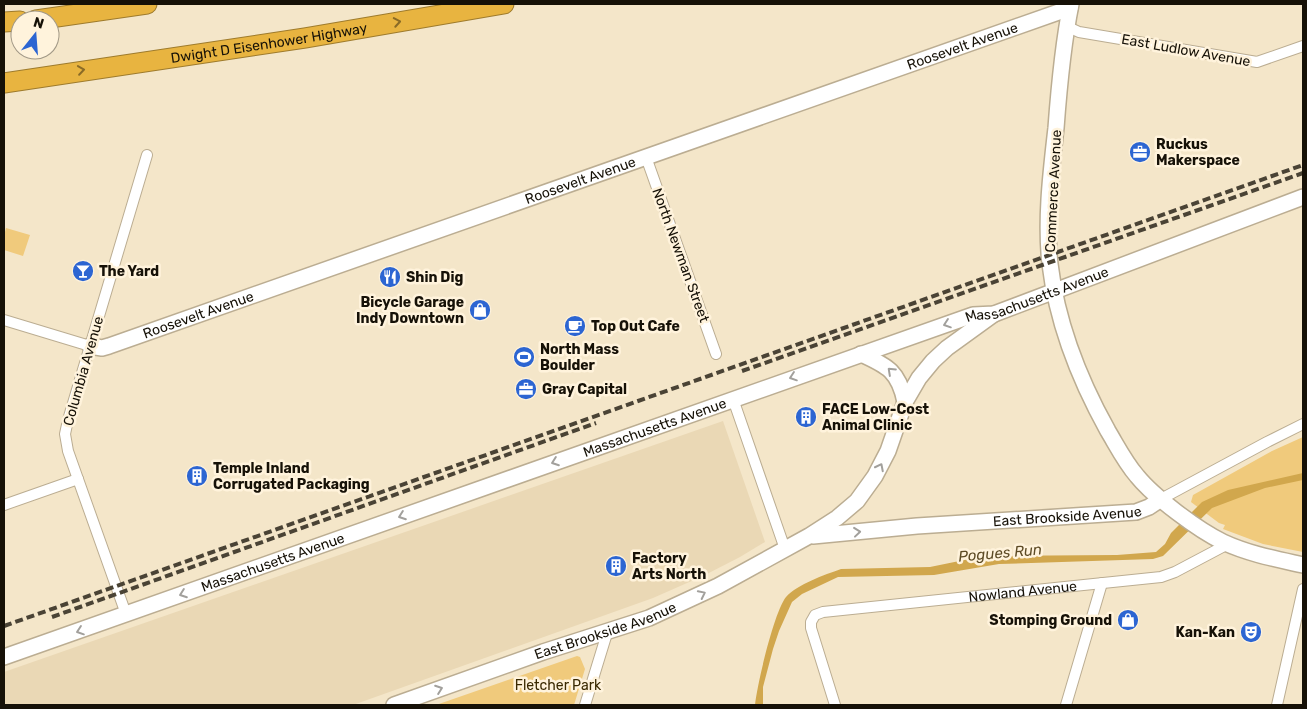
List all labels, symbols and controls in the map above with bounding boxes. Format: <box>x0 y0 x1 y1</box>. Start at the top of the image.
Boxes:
north arrow <box>10 10 60 60</box>
text: N <box>31 13 46 33</box>
one-way arrow <box>393 18 402 28</box>
street label: Dwight D Eisenhower Highway <box>170 19 369 67</box>
street label: Roosevelt Avenue <box>905 19 1020 74</box>
street label: East Ludlow Avenue <box>1120 31 1252 70</box>
one-way arrow <box>77 65 85 76</box>
street label: Commerce Avenue <box>1042 129 1065 253</box>
place label: Ruckus Makerspace <box>1156 136 1240 169</box>
office icon: Ruckus Makerspace <box>1128 140 1152 164</box>
street label: Roosevelt Avenue <box>523 153 638 208</box>
street label: North Newman Street <box>648 186 713 325</box>
bar icon: The Yard <box>71 259 95 283</box>
place label: The Yard <box>99 263 159 280</box>
street label: Massachusetts Avenue <box>963 263 1111 326</box>
restaurant icon: Shin Dig <box>378 265 402 289</box>
place label: Shin Dig <box>406 269 463 286</box>
street label: Roosevelt Avenue <box>141 288 256 342</box>
place label: Bicycle Garage Indy Downtown <box>356 294 464 327</box>
shop icon: Bicycle Garage Indy Downtown <box>468 298 492 322</box>
street label: Columbia Avenue <box>60 314 107 428</box>
cafe icon: Top Out Cafe <box>563 314 587 338</box>
place label: Top Out Cafe <box>591 318 680 335</box>
one-way arrow <box>943 318 952 328</box>
place label: North Mass Boulder <box>540 341 619 374</box>
sports icon: North Mass Boulder <box>512 345 536 369</box>
one-way arrow <box>887 368 896 377</box>
one-way arrow <box>790 371 798 381</box>
office icon: Gray Capital <box>514 377 538 401</box>
place label: Gray Capital <box>542 381 627 398</box>
street label: Massachusetts Avenue <box>581 395 729 461</box>
place label: FACE Low-Cost Animal Clinic <box>822 401 930 434</box>
building icon: FACE Low-Cost Animal Clinic <box>794 405 818 429</box>
one-way arrow <box>551 456 560 466</box>
place label: Temple Inland Corrugated Packaging <box>213 460 370 493</box>
one-way arrow <box>874 463 884 472</box>
building icon: Temple Inland Corrugated Packaging <box>185 464 209 488</box>
street label: East Brookside Avenue <box>992 503 1145 530</box>
one-way arrow <box>398 510 406 520</box>
one-way arrow <box>854 527 862 538</box>
street label: Massachusetts Avenue <box>199 529 347 596</box>
water label: Pogues Run <box>957 540 1043 566</box>
place label: Factory Arts North <box>632 550 706 583</box>
building icon: Factory Arts North <box>604 554 628 578</box>
street label: Nowland Avenue <box>968 578 1078 606</box>
one-way arrow <box>179 588 187 598</box>
one-way arrow <box>697 589 706 600</box>
street label: East Brookside Avenue <box>532 598 679 663</box>
shop icon: Stomping Ground <box>1116 608 1140 632</box>
place label: Stomping Ground <box>989 612 1112 629</box>
theatre icon: Kan-Kan <box>1239 620 1263 644</box>
place label: Kan-Kan <box>1175 624 1235 641</box>
one-way arrow <box>76 625 84 635</box>
park label: Fletcher Park <box>515 677 602 694</box>
one-way arrow <box>435 685 443 695</box>

